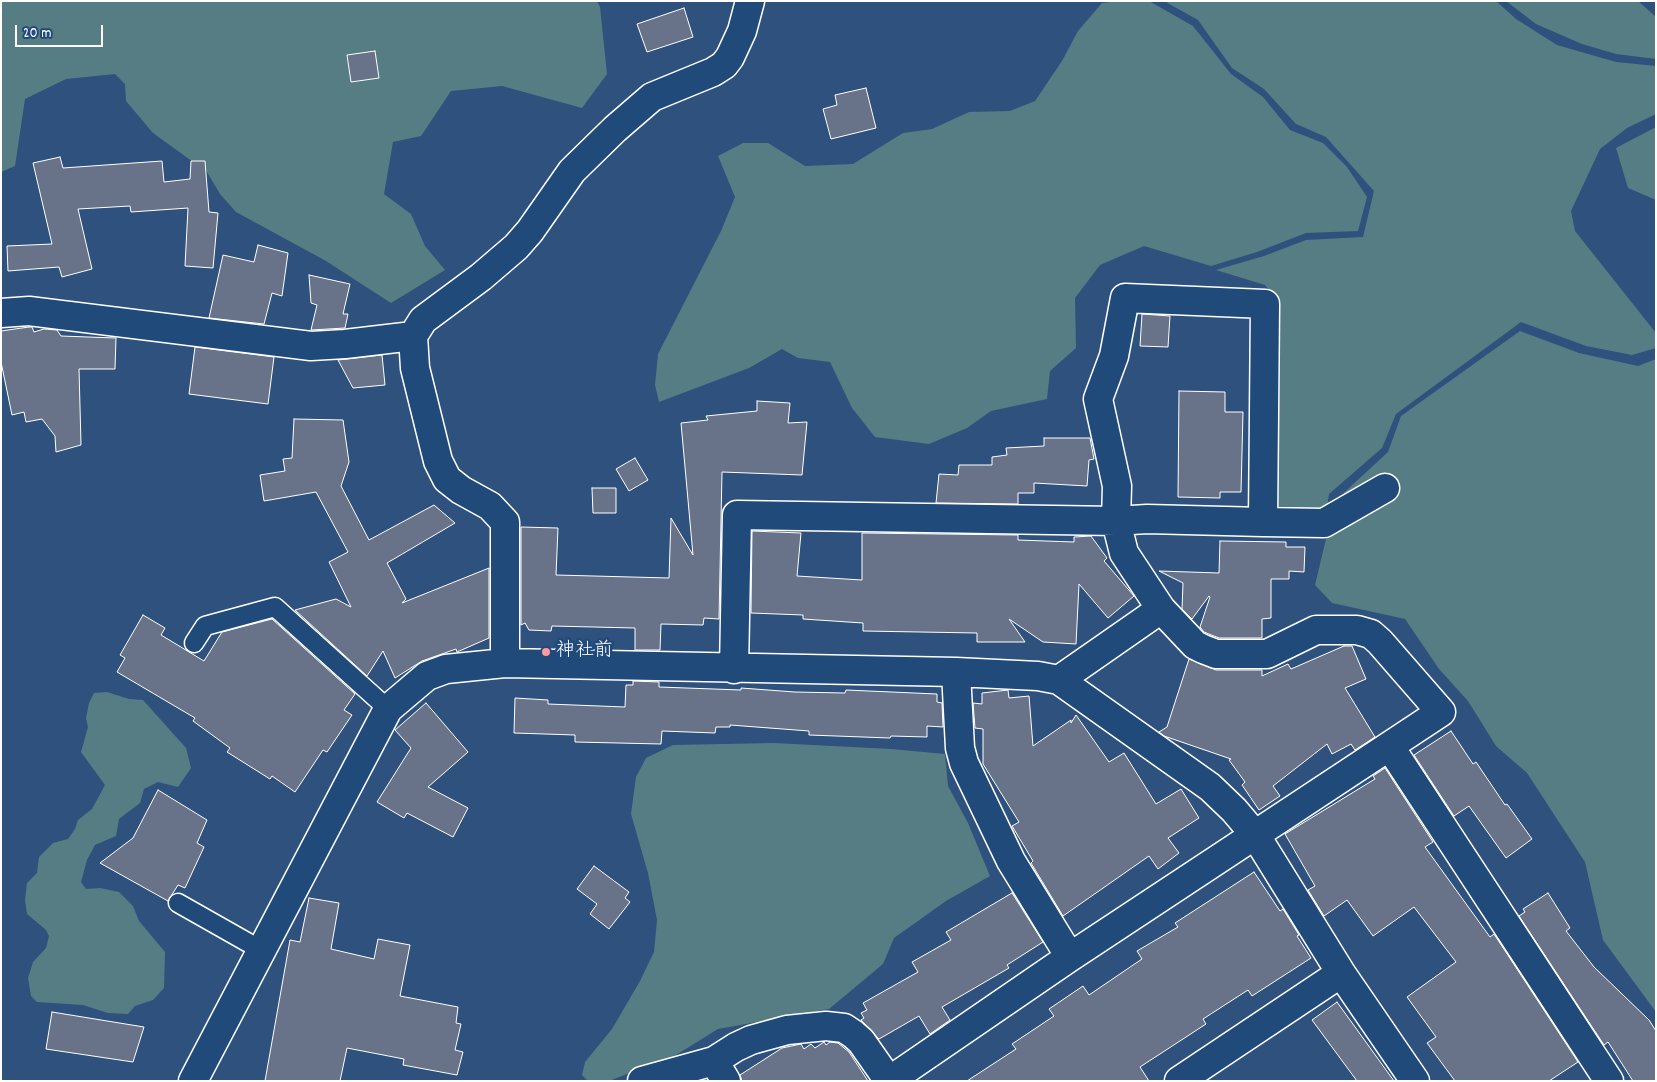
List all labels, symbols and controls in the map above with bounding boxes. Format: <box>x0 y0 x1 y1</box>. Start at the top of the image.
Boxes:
scale bar <box>18 15 105 47</box>
text: 20 m <box>23 23 51 45</box>
place label: 神社前 <box>556 641 613 663</box>
marker: 神社前 <box>540 646 552 658</box>

